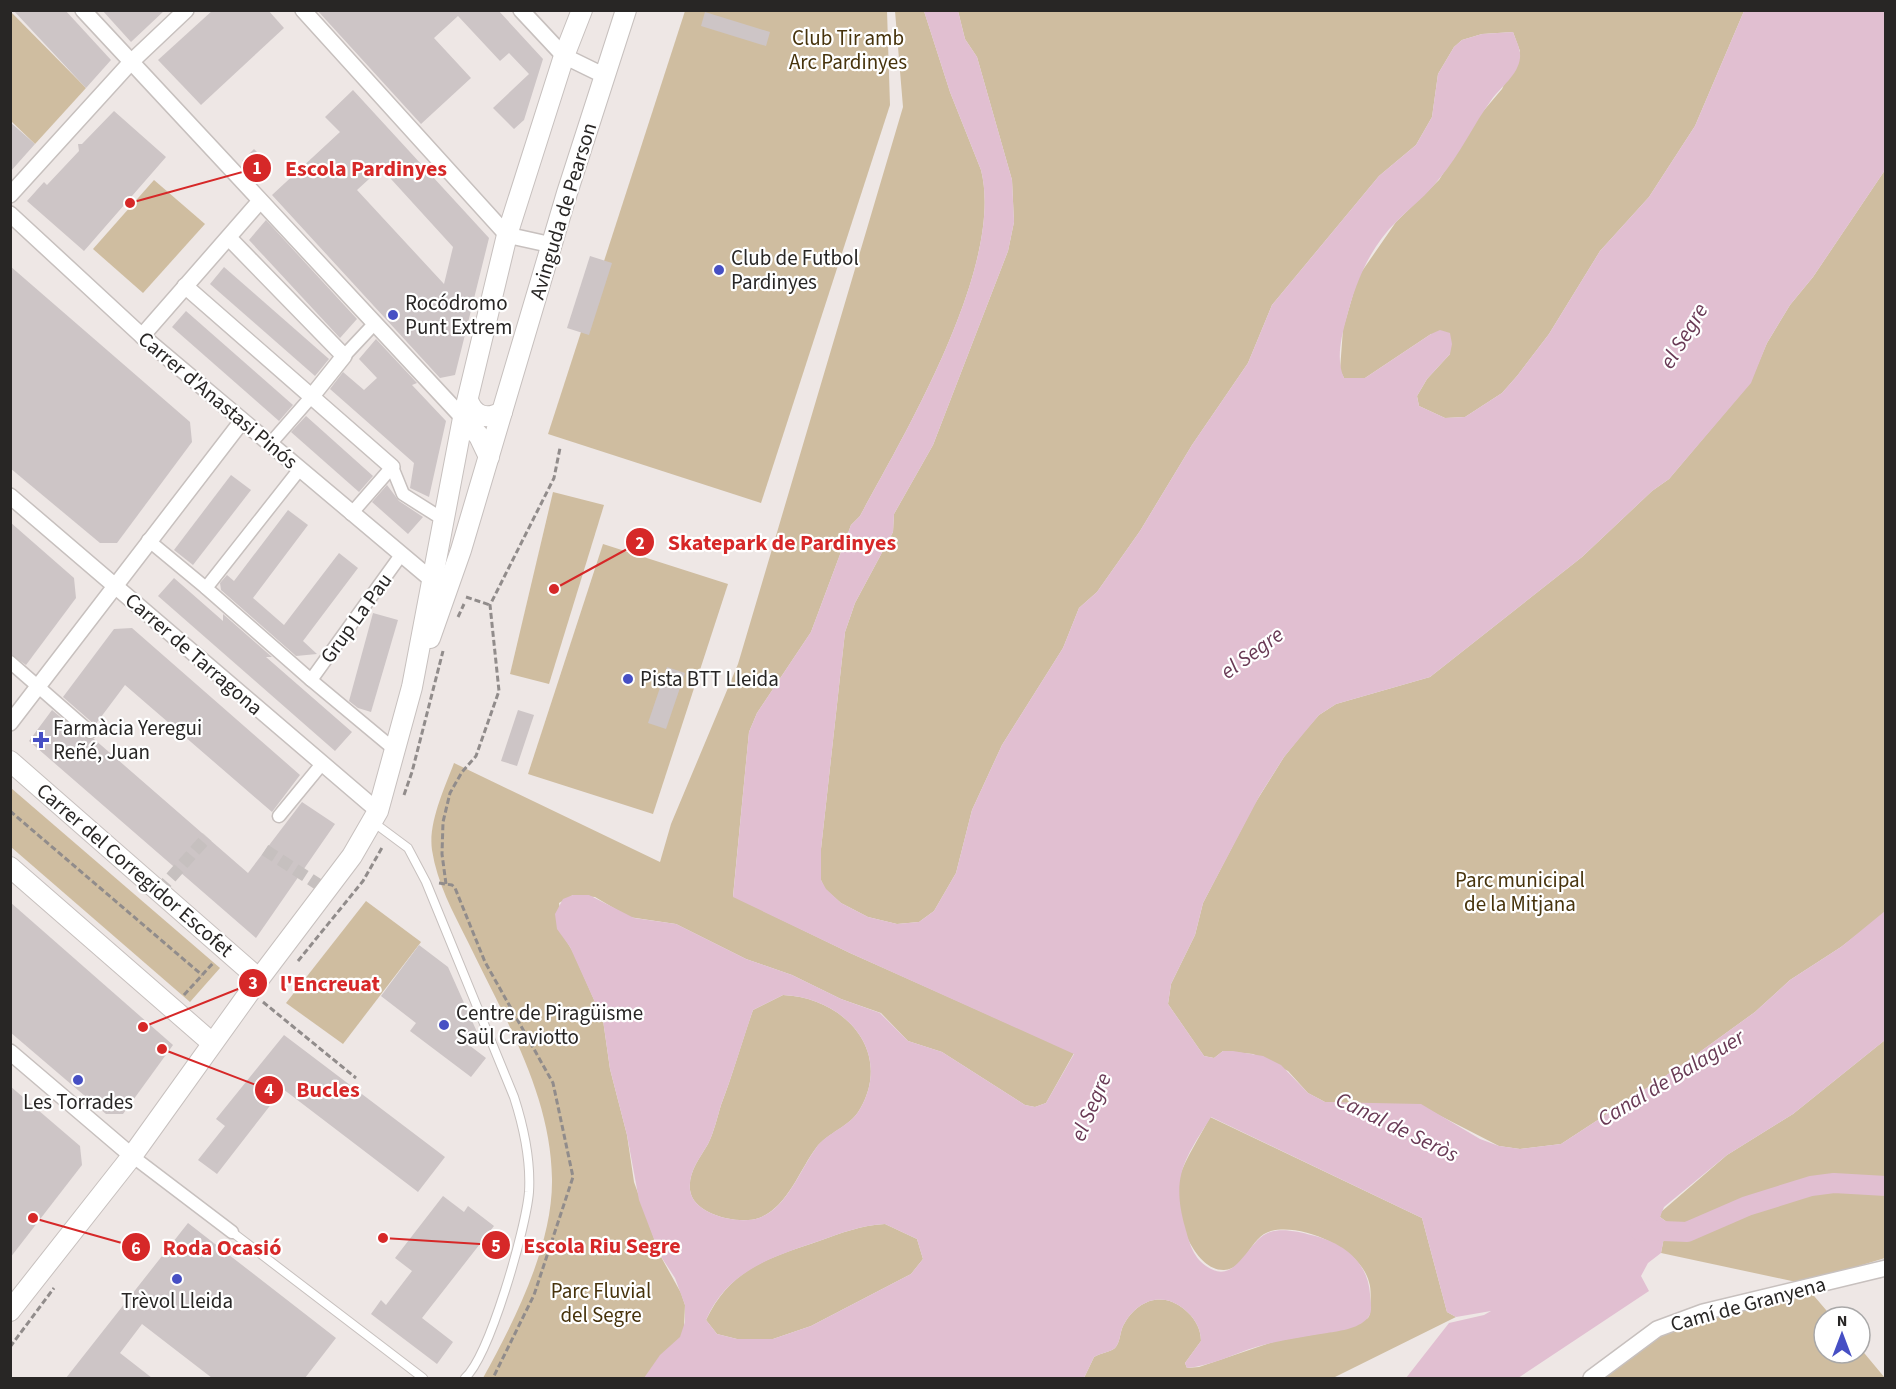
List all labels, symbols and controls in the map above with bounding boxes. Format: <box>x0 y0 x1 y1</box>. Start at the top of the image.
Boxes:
park label: Club Tir amb Arc Pardinyes <box>789 23 907 77</box>
street label: Avinguda de Pearson <box>522 119 604 303</box>
callout: Escola Pardinyes <box>242 148 459 188</box>
text: Escola Pardinyes <box>285 153 447 185</box>
text: 1 <box>252 156 262 181</box>
place label: Club de Futbol Pardinyes <box>731 243 859 297</box>
marker: Club de Futbol Pardinyes <box>712 263 726 277</box>
place label: Rocódromo Punt Extrem <box>405 288 512 342</box>
water label: el Segre <box>1652 297 1716 375</box>
marker: Rocódromo Punt Extrem <box>386 308 400 322</box>
street label: Carrer d'Anastasi Pinós <box>132 324 305 476</box>
callout: Skatepark de Pardinyes <box>625 522 908 562</box>
text: Skatepark de Pardinyes <box>668 527 896 559</box>
text: 2 <box>635 531 645 556</box>
street label: Grup La Pau <box>313 567 399 669</box>
street label: Carrer de Tarragona <box>119 586 269 722</box>
water label: el Segre <box>1214 619 1290 687</box>
place label: Pista BTT Lleida <box>640 664 779 694</box>
marker: Pista BTT Lleida <box>621 672 635 686</box>
place label: Farmàcia Yeregui Reñé, Juan <box>53 713 202 767</box>
marker: Farmàcia Yeregui Reñé, Juan <box>34 733 48 747</box>
street label: Carrer del Corregidor Escofet <box>30 776 240 964</box>
park label: Parc municipal de la Mitjana <box>1455 865 1585 919</box>
callout: l'Encreuat <box>238 963 392 1003</box>
text: l'Encreuat <box>280 968 381 1000</box>
text: 3 <box>248 971 258 996</box>
place label: Centre de Piragüisme Saül Craviotto <box>456 998 643 1052</box>
marker: Centre de Piragüisme Saül Craviotto <box>437 1018 451 1032</box>
water label: Canal de Balaguer <box>1591 1021 1752 1135</box>
water label: el Segre <box>1062 1068 1120 1146</box>
callout: Bucles <box>254 1070 371 1110</box>
marker: Les Torrades <box>71 1073 85 1087</box>
text: Bucles <box>296 1074 360 1106</box>
text: 4 <box>264 1078 274 1103</box>
water label: Canal de Seròs <box>1330 1083 1464 1171</box>
place label: Les Torrades <box>23 1087 133 1117</box>
callout: Escola Riu Segre <box>481 1225 693 1265</box>
callout: Roda Ocasió <box>121 1227 294 1267</box>
text: Escola Riu Segre <box>523 1230 681 1262</box>
text: Roda Ocasió <box>163 1232 281 1264</box>
text: 5 <box>491 1234 501 1259</box>
text: 6 <box>131 1236 141 1261</box>
street label: Camí de Granyena <box>1667 1269 1829 1339</box>
marker: Trèvol Lleida <box>170 1272 184 1286</box>
park label: Parc Fluvial del Segre <box>551 1276 651 1330</box>
place label: Trèvol Lleida <box>121 1286 233 1316</box>
north arrow <box>1812 1305 1872 1365</box>
text: N <box>1837 1310 1847 1332</box>

